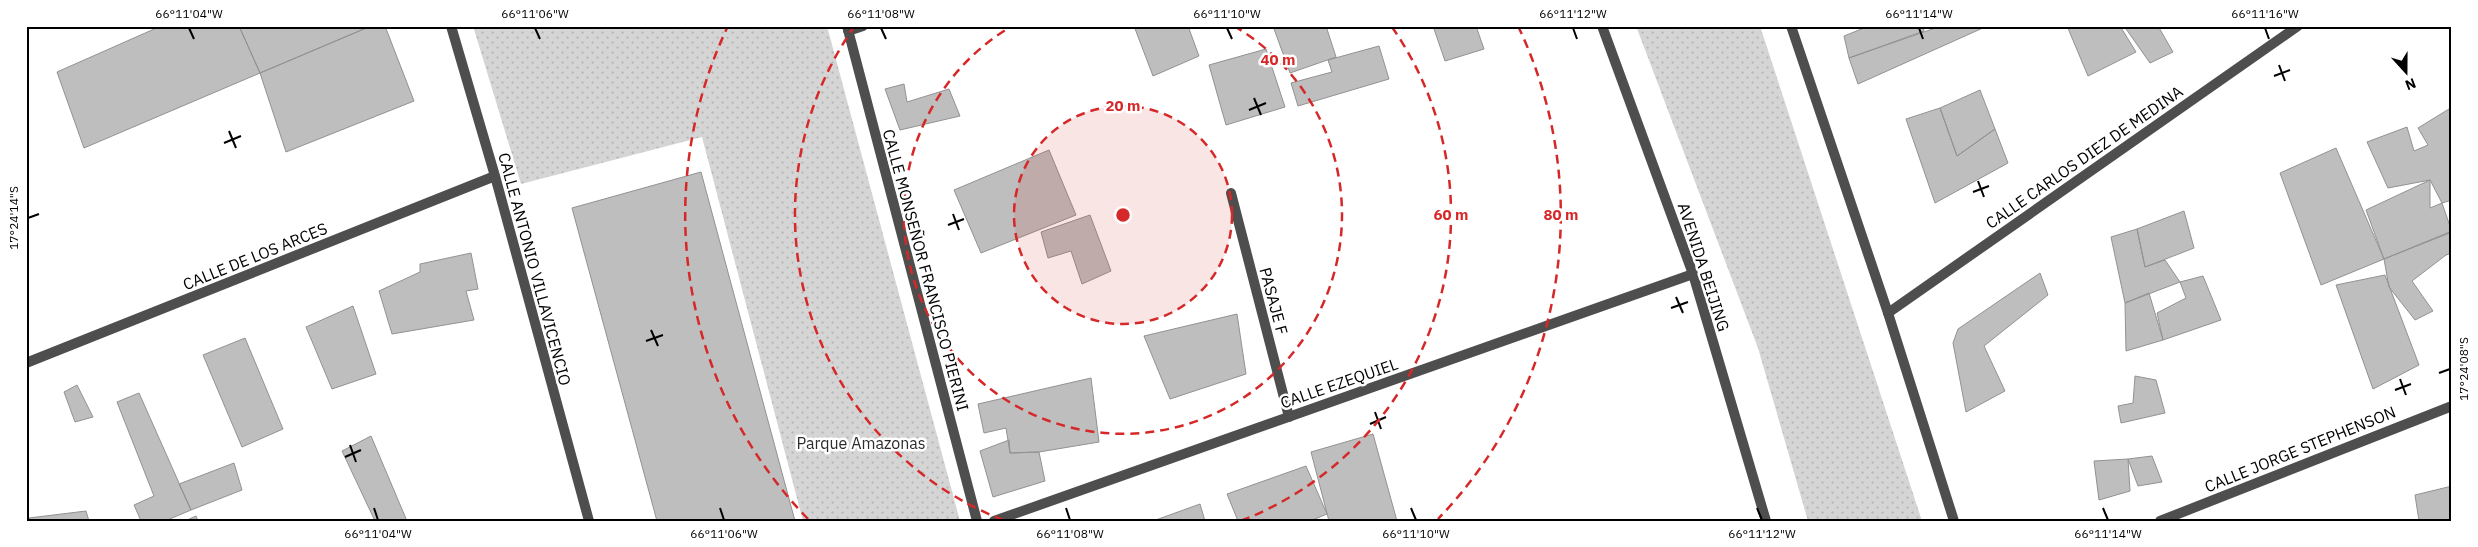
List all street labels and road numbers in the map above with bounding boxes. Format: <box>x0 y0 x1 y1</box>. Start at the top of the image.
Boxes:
street label: CALLE CARLOS DIEZ DE MEDINA <box>1982 81 2186 233</box>
street label: CALLE MONSEÑOR FRANCISCO PIERINI <box>879 127 973 413</box>
street label: CALLE ANTONIO VILLAVICENCIO <box>494 150 576 388</box>
street label: AVENIDA BEIJING <box>1674 200 1734 334</box>
street label: CALLE DE LOS ARCES <box>180 218 330 294</box>
street label: PASAJE F <box>1255 265 1293 337</box>
street label: CALLE EZEQUIEL <box>1278 353 1400 413</box>
street label: CALLE JORGE STEPHENSON <box>2202 401 2398 497</box>

